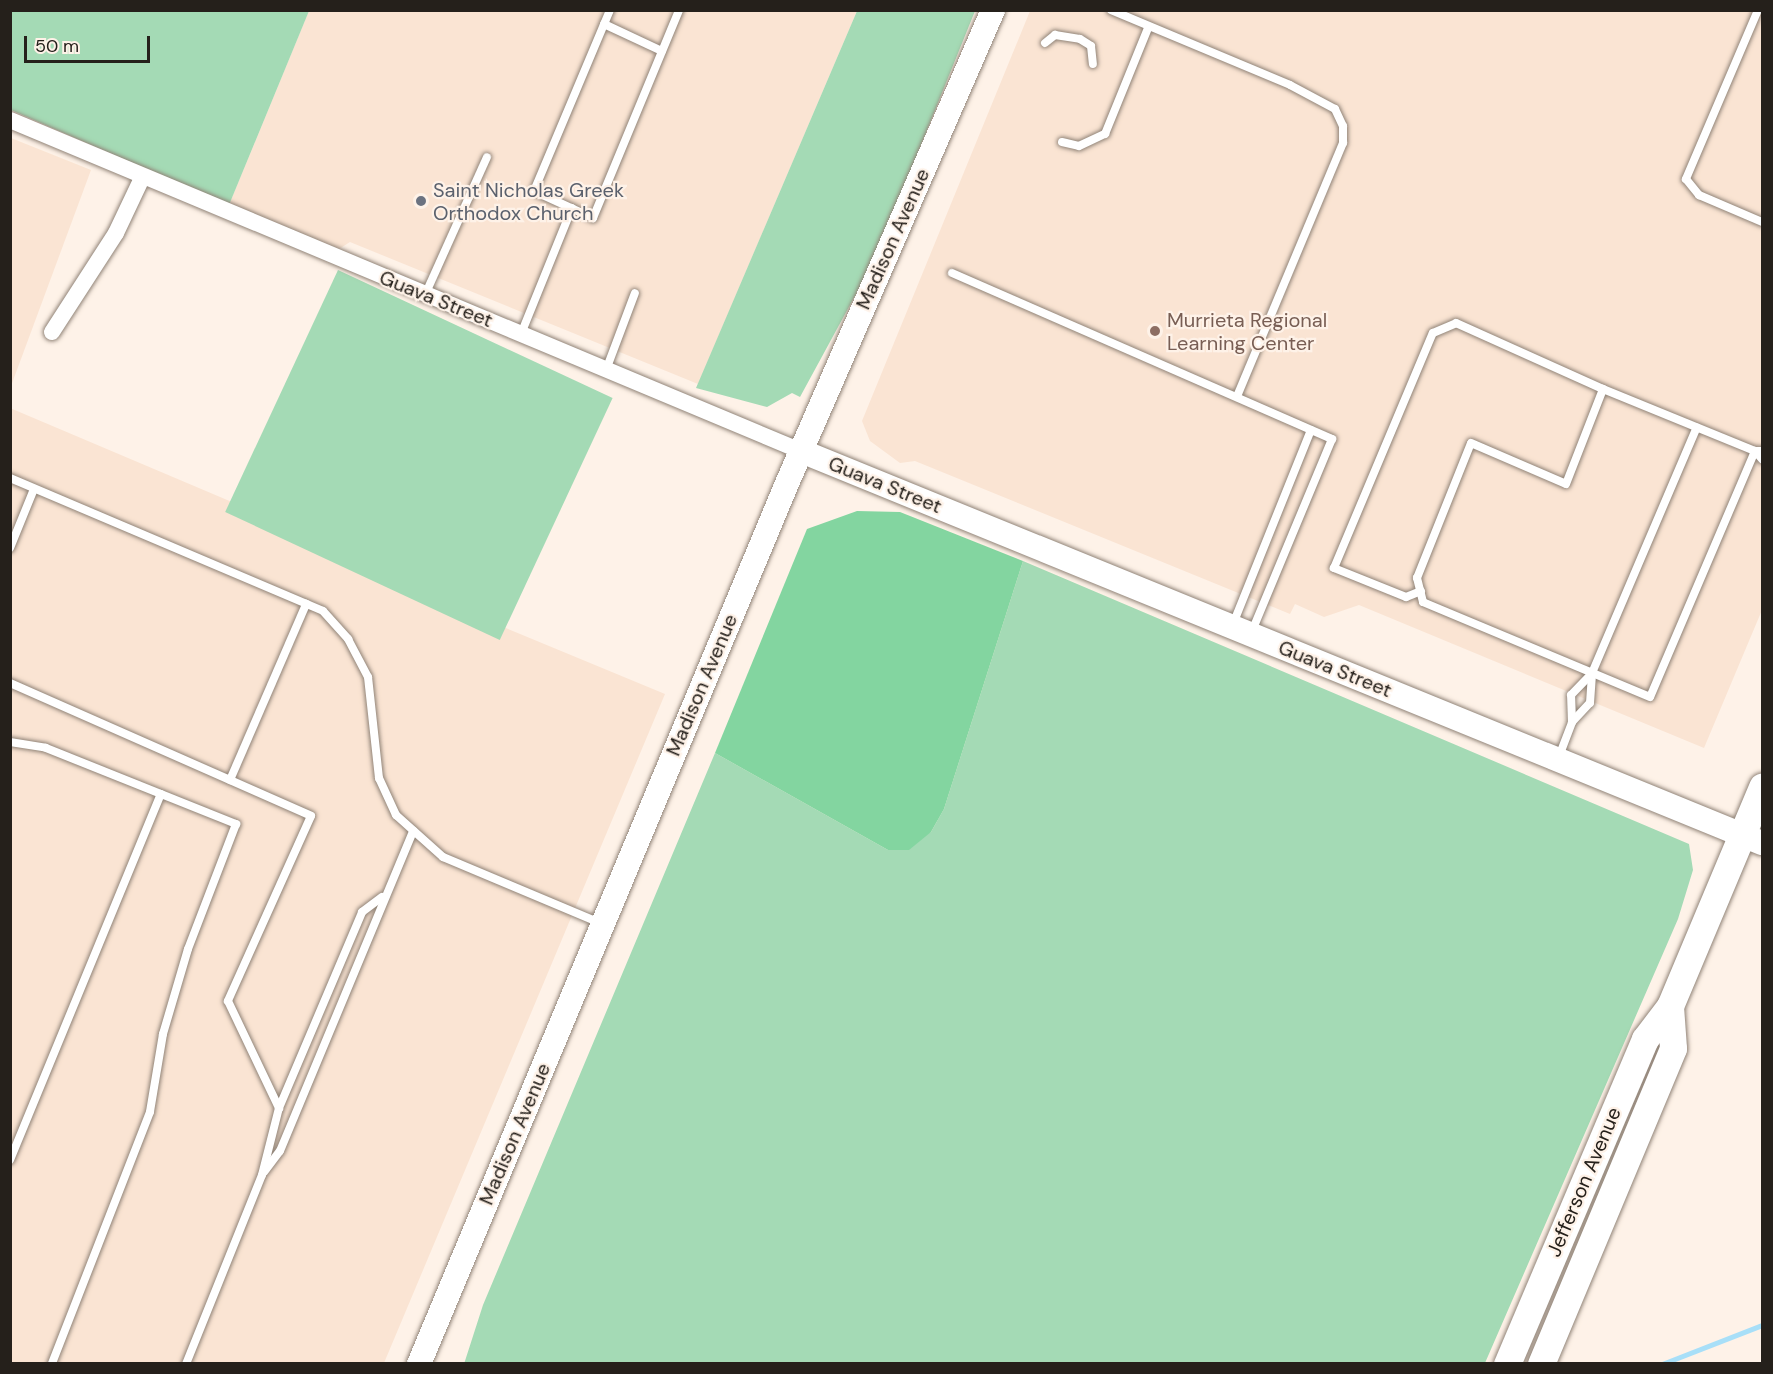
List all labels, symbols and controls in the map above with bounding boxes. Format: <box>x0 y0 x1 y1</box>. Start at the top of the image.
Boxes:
scale bar <box>27 24 153 62</box>
text: 50 m <box>35 34 79 58</box>
street label: Madison Avenue <box>851 165 935 313</box>
place label: Saint Nicholas Greek Orthodox Church <box>433 178 624 225</box>
marker: Saint Nicholas Greek Orthodox Church <box>414 194 428 208</box>
street label: Guava Street <box>376 265 496 333</box>
place label: Murrieta Regional Learning Center <box>1167 308 1327 355</box>
marker: Murrieta Regional Learning Center <box>1148 324 1162 338</box>
street label: Guava Street <box>825 451 945 519</box>
street label: Madison Avenue <box>661 610 743 760</box>
street label: Guava Street <box>1275 635 1395 703</box>
street label: Madison Avenue <box>474 1059 556 1209</box>
street label: Jefferson Avenue <box>1542 1104 1626 1260</box>

